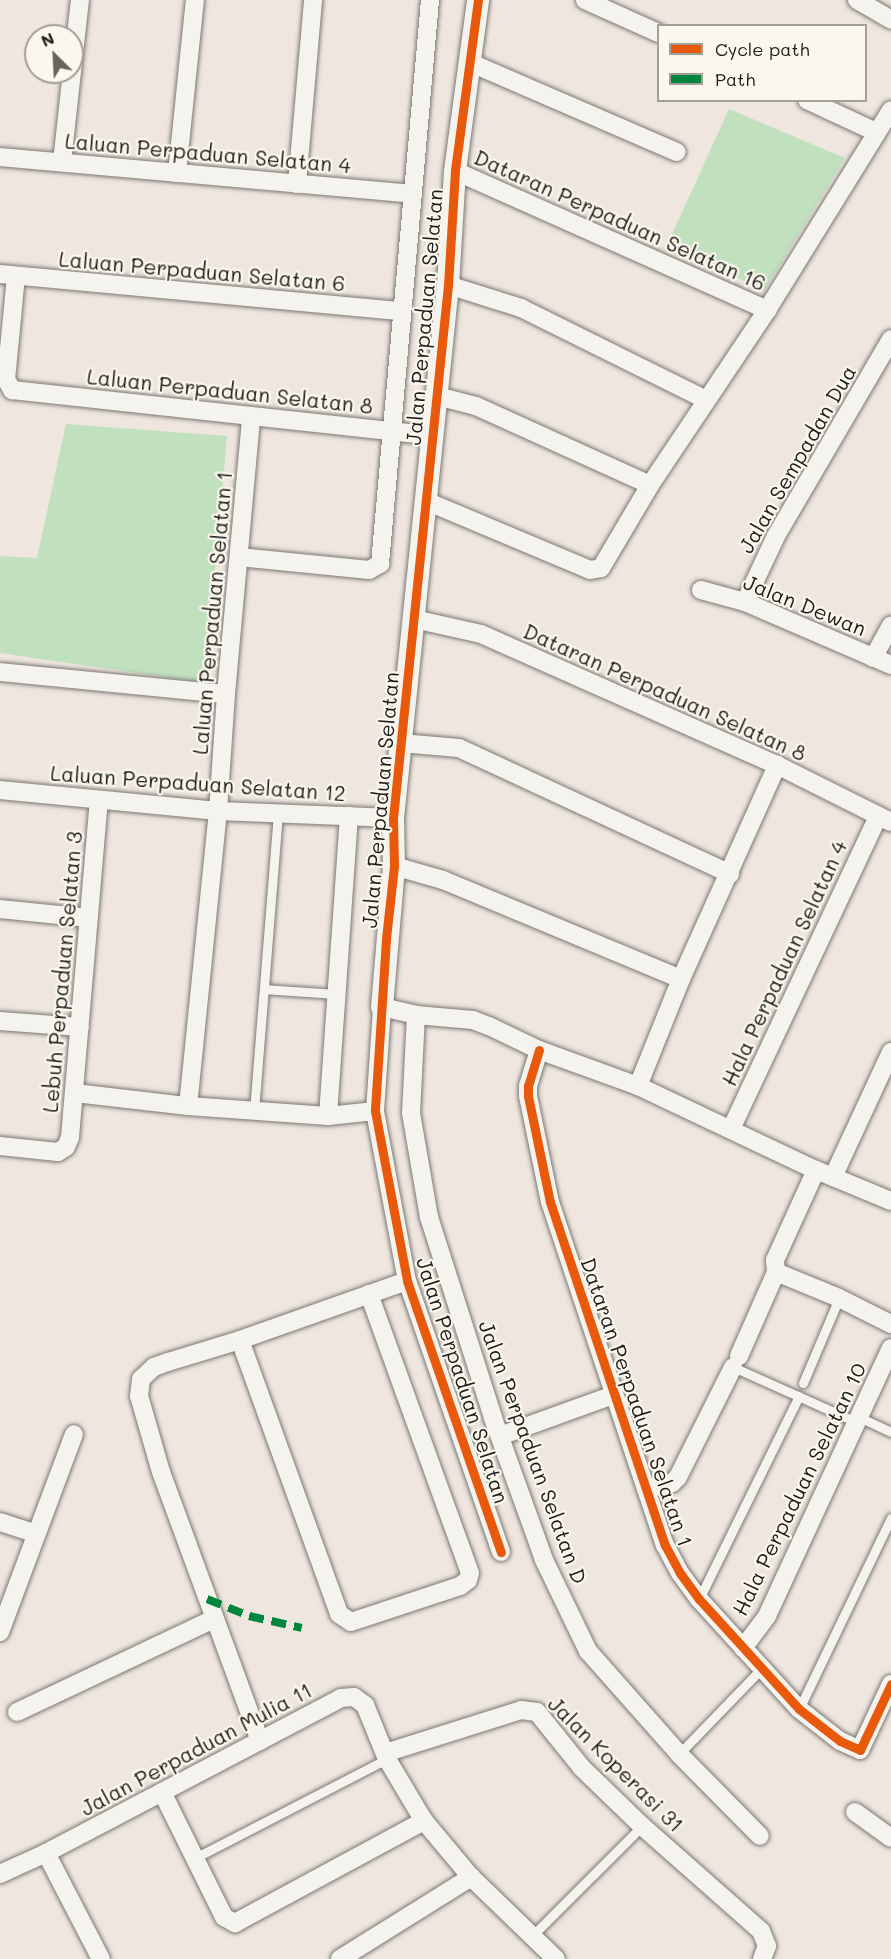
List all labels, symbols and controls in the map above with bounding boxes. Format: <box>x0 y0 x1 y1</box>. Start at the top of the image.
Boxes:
north arrow <box>24 24 84 84</box>
legend <box>657 24 867 102</box>
text: N <box>37 27 57 51</box>
text: Cycle path <box>715 37 810 61</box>
text: Path <box>715 67 755 91</box>
street label: Laluan Perpaduan Selatan 4 <box>64 128 352 178</box>
street label: Dataran Perpaduan Selatan 16 <box>470 144 770 296</box>
street label: Jalan Perpaduan Selatan <box>400 188 448 446</box>
street label: Laluan Perpaduan Selatan 6 <box>58 246 346 296</box>
street label: Jalan Sempadan Dua <box>733 361 861 557</box>
street label: Laluan Perpaduan Selatan 8 <box>86 363 374 419</box>
street label: Laluan Perpaduan Selatan 1 <box>187 470 237 756</box>
street label: Jalan Dewan <box>740 569 870 641</box>
street label: Dataran Perpaduan Selatan 8 <box>520 618 810 766</box>
street label: Jalan Perpaduan Selatan <box>356 671 404 929</box>
street label: Laluan Perpaduan Selatan 12 <box>50 760 346 806</box>
street label: Lebuh Perpaduan Selatan 3 <box>37 830 87 1114</box>
street label: Hala Perpaduan Selatan 4 <box>716 836 852 1090</box>
street label: Jalan Perpaduan Selatan <box>411 1254 515 1506</box>
street label: Dataran Perpaduan Selatan 1 <box>576 1254 698 1550</box>
street label: Jalan Perpaduan Selatan D <box>474 1317 592 1587</box>
street label: Hala Perpaduan Selatan 10 <box>727 1359 871 1619</box>
street label: Jalan Perpaduan Mulia 11 <box>76 1677 316 1821</box>
street label: Jalan Koperasi 31 <box>543 1691 689 1837</box>

